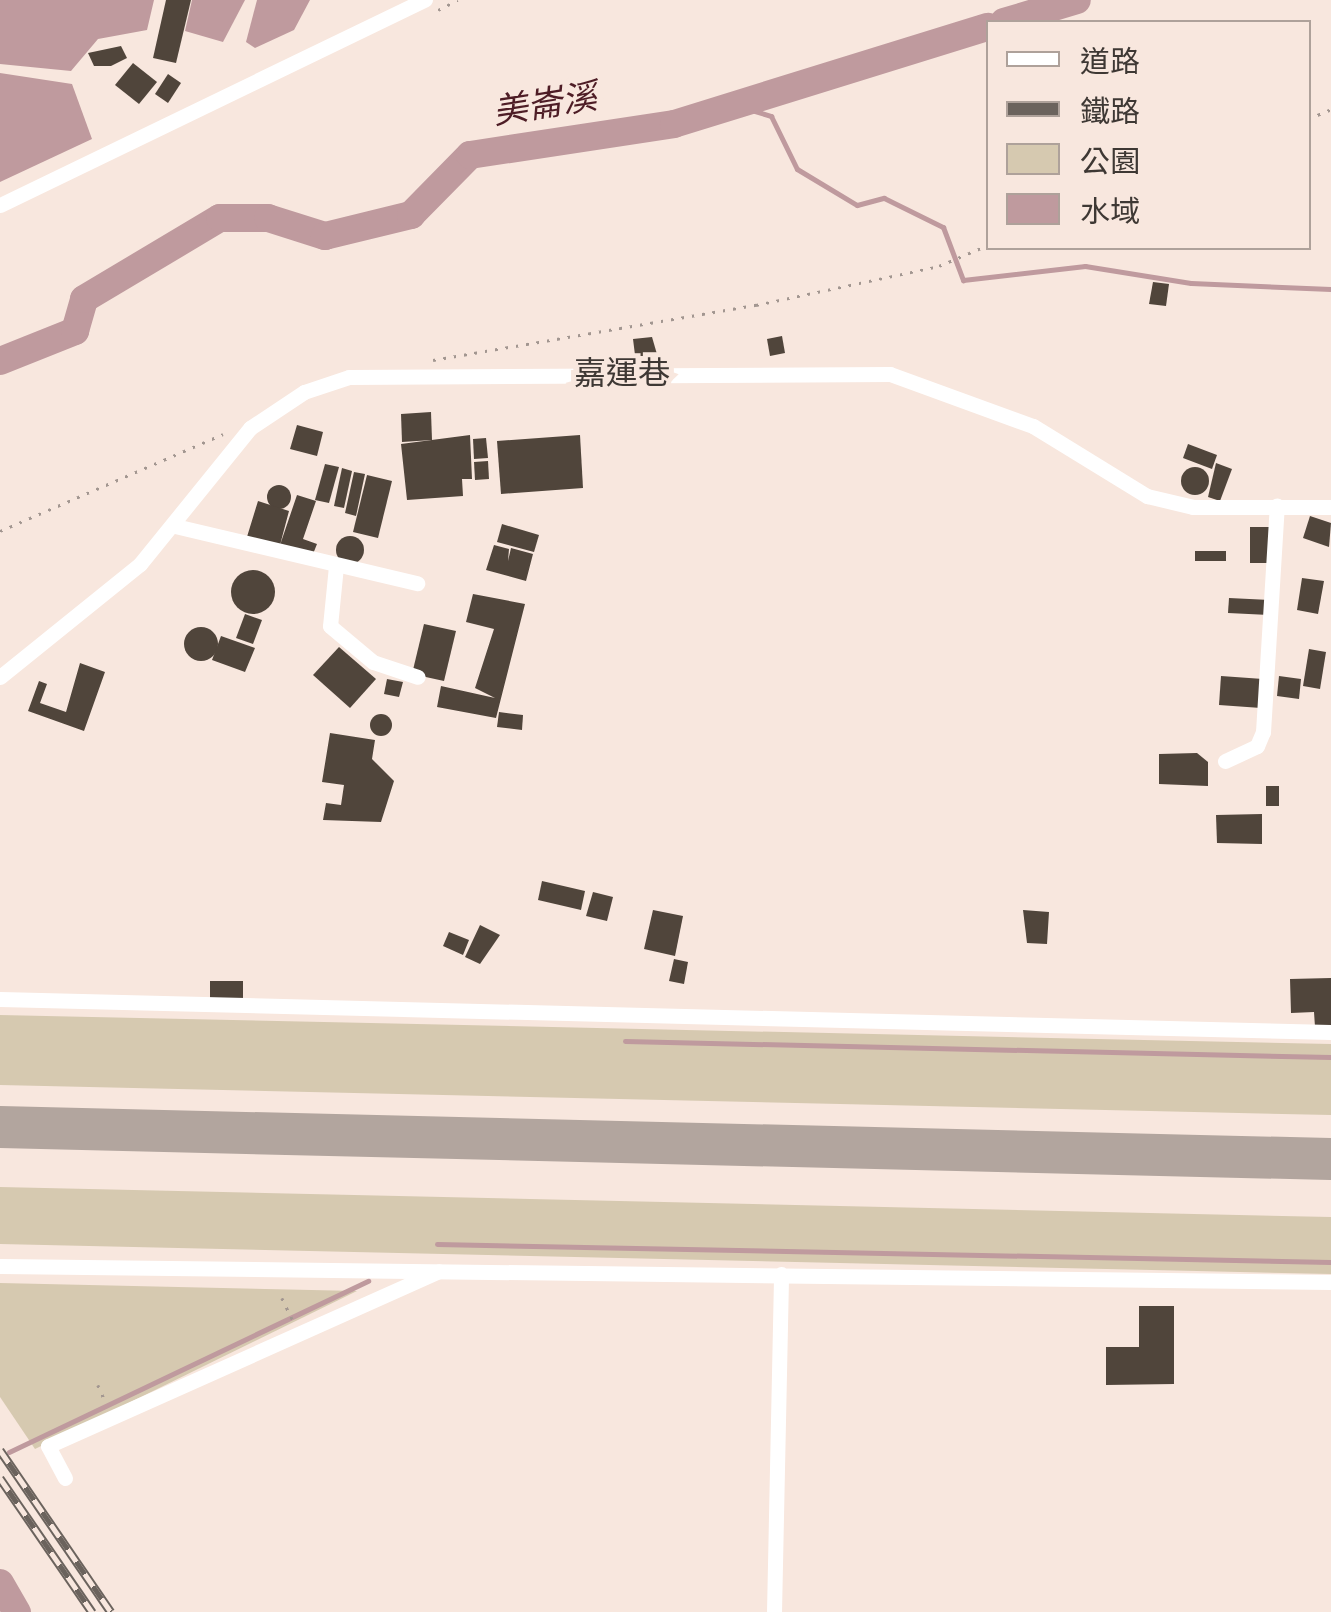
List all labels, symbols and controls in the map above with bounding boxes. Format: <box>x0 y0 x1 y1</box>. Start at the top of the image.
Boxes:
legend <box>986 20 1311 250</box>
text: 道路 <box>1080 45 1140 81</box>
water label: 美崙溪 <box>490 77 600 135</box>
text: 鐵路 <box>1080 95 1140 131</box>
text: 公園 <box>1080 145 1140 181</box>
text: 水域 <box>1080 195 1140 231</box>
street label: 嘉運巷 <box>574 356 670 394</box>

